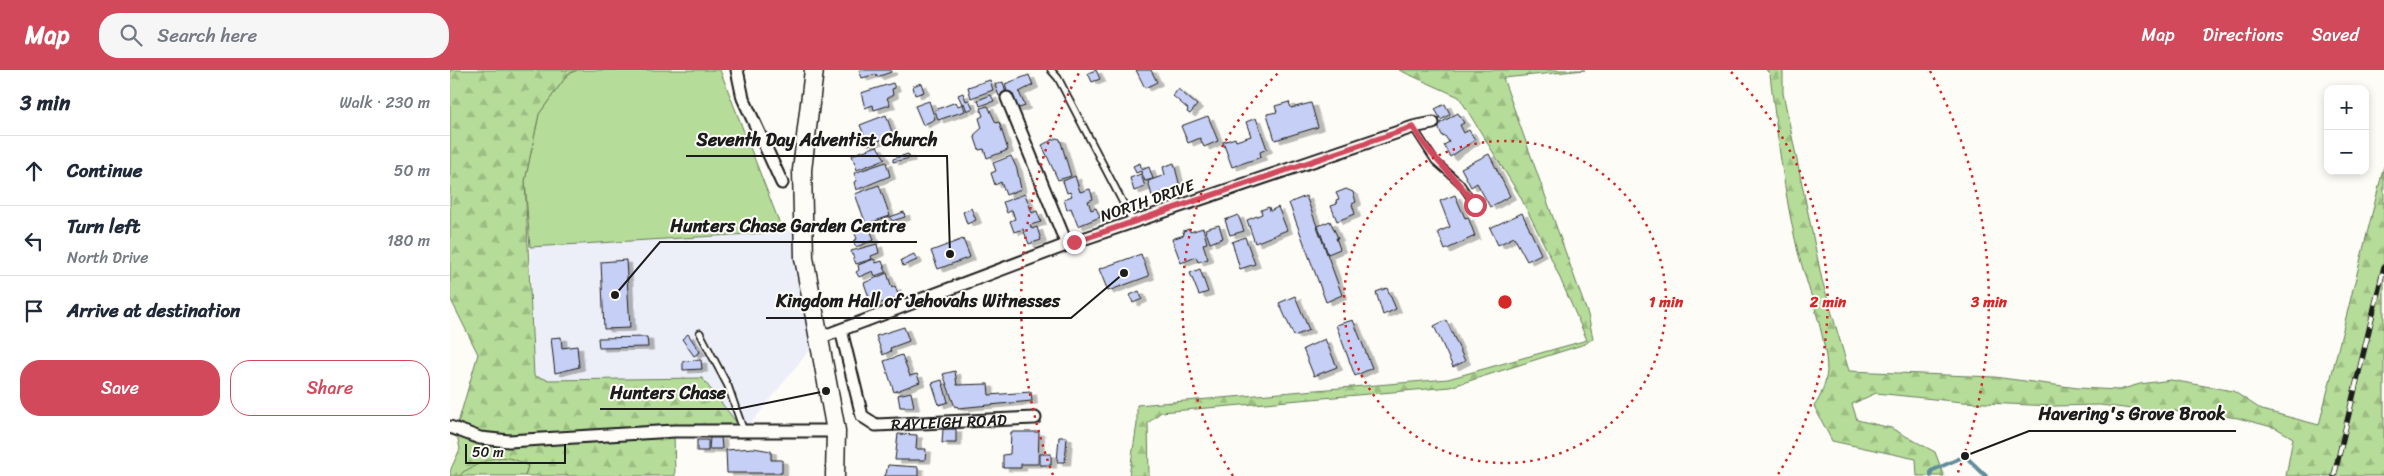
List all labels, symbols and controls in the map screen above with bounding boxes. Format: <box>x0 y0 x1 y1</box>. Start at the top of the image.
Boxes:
search box <box>99 13 449 58</box>
text: Map <box>25 14 69 56</box>
text: Search here <box>157 19 257 52</box>
text: Map <box>2142 19 2175 51</box>
text: Directions <box>2203 19 2284 51</box>
text: Saved <box>2312 19 2359 51</box>
icon: search <box>117 21 145 49</box>
text: 3 min <box>20 84 70 122</box>
map controls <box>2324 85 2369 175</box>
button: + <box>2324 85 2369 130</box>
text: Walk · 230 m <box>339 88 430 117</box>
callout: Seventh Day Adventist Church <box>686 123 947 156</box>
text: Seventh Day Adventist Church <box>696 124 938 156</box>
button: − <box>2324 130 2369 175</box>
text: Continue <box>67 154 143 187</box>
text: 50 m <box>394 156 430 185</box>
icon: ahead <box>20 157 48 185</box>
street label: NORTH DRIVE <box>1096 170 1199 230</box>
route start <box>1464 194 1487 217</box>
callout: Hunters Chase Garden Centre <box>660 209 917 242</box>
text: Turn left <box>67 210 140 243</box>
text: Hunters Chase Garden Centre <box>669 210 906 242</box>
text: 180 m <box>387 226 430 255</box>
icon: left <box>20 227 48 255</box>
route end <box>1063 231 1086 254</box>
text: North Drive <box>67 243 149 272</box>
callout: Kingdom Hall of Jehovahs Witnesses <box>766 285 1071 318</box>
text: Kingdom Hall of Jehovahs Witnesses <box>775 285 1061 317</box>
text: 1 min <box>1649 289 1684 315</box>
text: 2 min <box>1809 289 1847 315</box>
text: 3 min <box>1970 289 2008 315</box>
centre of rings <box>1496 293 1514 311</box>
text: Arrive at destination <box>67 294 240 327</box>
icon: arrive <box>20 297 48 325</box>
button: Save <box>20 360 220 416</box>
button: Share <box>230 360 430 416</box>
callout: Hunters Chase <box>600 376 737 409</box>
text: Hunters Chase <box>609 377 727 409</box>
callout: Havering's Grove Brook <box>2029 398 2236 431</box>
text: Havering's Grove Brook <box>2038 398 2226 430</box>
street label: RAYLEIGH ROAD <box>890 405 1008 439</box>
text: 50 m <box>472 440 504 465</box>
scale bar <box>465 441 566 464</box>

